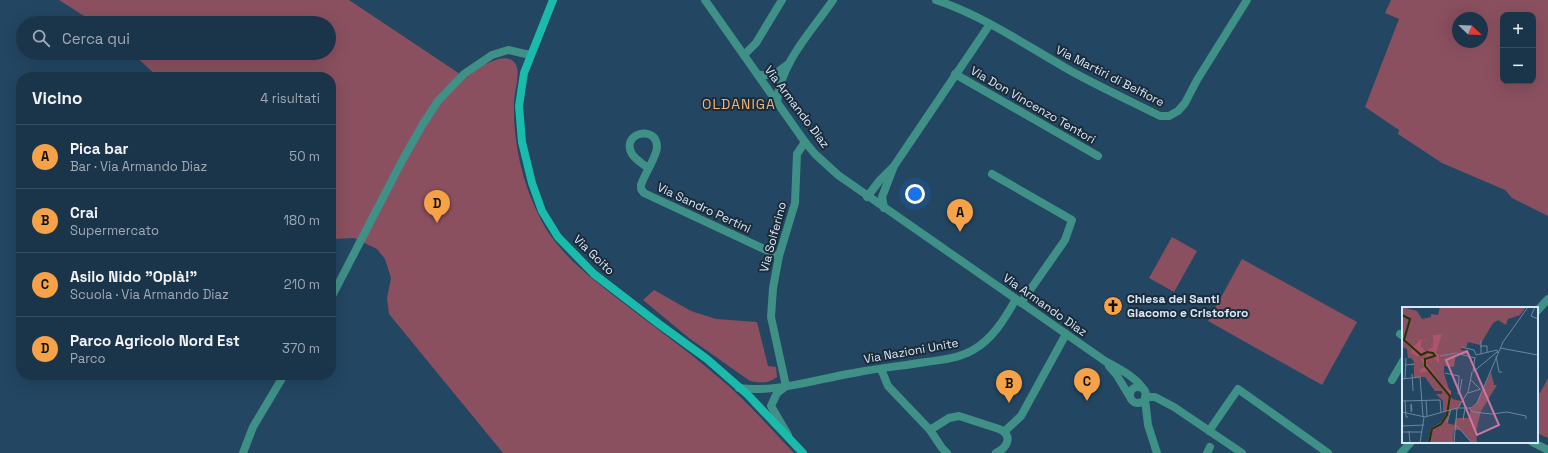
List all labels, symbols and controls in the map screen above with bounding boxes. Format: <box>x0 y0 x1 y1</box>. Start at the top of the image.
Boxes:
north arrow <box>1452 12 1488 48</box>
map controls <box>1500 12 1536 84</box>
button: + <box>1500 12 1536 48</box>
search box <box>16 16 336 60</box>
icon: search <box>30 27 52 49</box>
text: Cerca qui <box>62 29 130 48</box>
street label: Via Martiri di Belfiore <box>1053 42 1167 110</box>
button: − <box>1500 48 1536 84</box>
street label: Via Armando Diaz <box>761 63 833 151</box>
street label: Via Don Vincenzo Tentori <box>968 63 1098 147</box>
text: Vicino <box>32 87 82 109</box>
text: 4 risultati <box>260 90 320 107</box>
district label: OLDANIGA <box>702 95 776 113</box>
text: Pica bar <box>70 139 129 158</box>
text: A <box>41 148 49 165</box>
text: 50 m <box>289 148 320 165</box>
text: Bar · Via Armando Diaz <box>70 158 207 175</box>
street label: Via Sandro Pertini <box>654 179 754 237</box>
your location <box>905 184 925 204</box>
pin: D <box>424 190 450 223</box>
pin: A <box>947 199 973 232</box>
street label: Via Solferino <box>756 200 790 274</box>
text: Crai <box>70 203 98 222</box>
text: B <box>41 212 49 229</box>
text: 180 m <box>284 212 320 229</box>
text: Supermercato <box>70 222 159 239</box>
street label: Via Goito <box>570 231 618 279</box>
text: Asilo Nido "Oplà!" <box>70 267 197 286</box>
street label: Via Armando Diaz <box>1000 270 1090 340</box>
text: C <box>41 276 49 293</box>
text: 210 m <box>284 276 320 293</box>
text: Scuola · Via Armando Diaz <box>70 286 229 303</box>
place label: Chiesa dei Santi Giacomo e Cristoforo <box>1127 291 1248 321</box>
church icon: Chiesa dei Santi Giacomo e Cristoforo <box>1102 295 1124 317</box>
inset map <box>1402 307 1538 443</box>
text: Parco Agricolo Nord Est <box>70 331 240 350</box>
street label: Via Nazioni Unite <box>862 335 960 367</box>
text: D <box>41 340 49 357</box>
text: 370 m <box>282 340 320 357</box>
text: Parco <box>70 350 106 367</box>
pin: C <box>1074 368 1100 401</box>
pin: B <box>996 370 1022 403</box>

